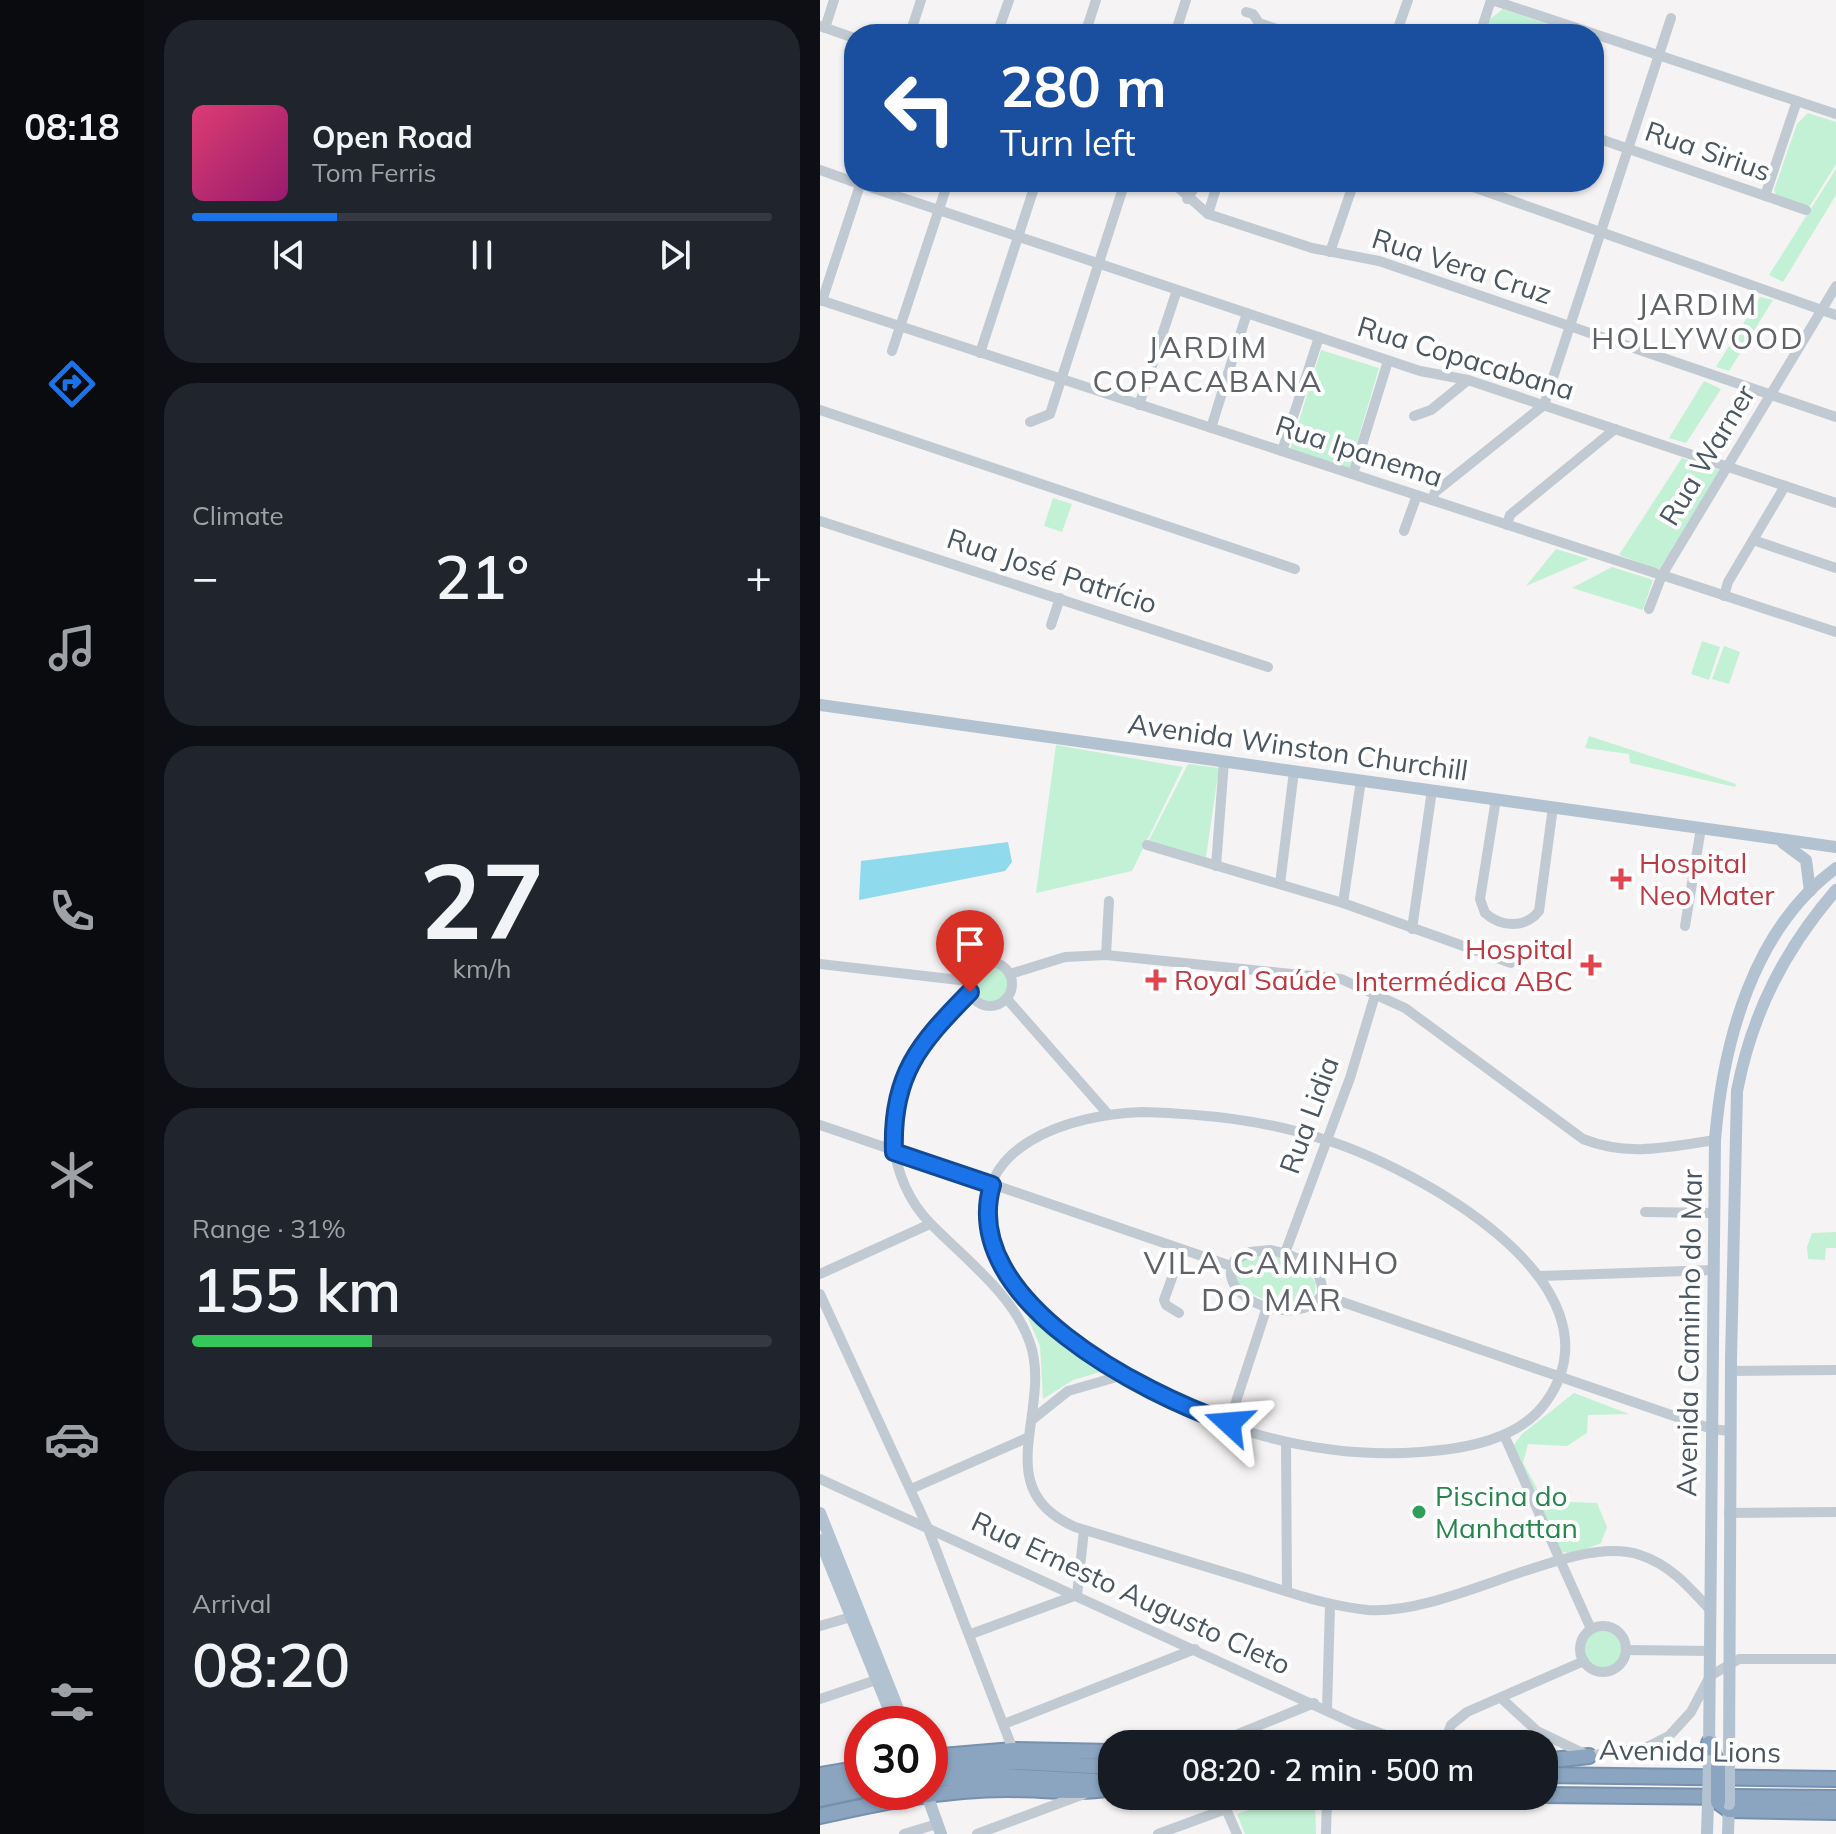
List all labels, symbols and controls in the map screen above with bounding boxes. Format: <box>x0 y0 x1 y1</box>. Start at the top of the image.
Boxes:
text: 280 m <box>1000 51 1167 121</box>
icon: left <box>868 56 972 160</box>
text: 08:18 <box>24 104 120 149</box>
street label: Rua Sirius <box>1641 113 1776 188</box>
text: Open Road <box>312 118 473 156</box>
text: Turn left <box>1000 120 1136 165</box>
text: Tom Ferris <box>312 156 436 189</box>
street label: Rua Vera Cruz <box>1368 220 1556 311</box>
icon: previous <box>267 233 311 277</box>
icon: pause <box>460 233 504 277</box>
icon: next <box>653 233 697 277</box>
district label: JARDIM HOLLYWOOD <box>1591 285 1805 357</box>
street label: Rua Copacabana <box>1354 308 1579 407</box>
district label: JARDIM COPACABANA <box>1093 328 1323 400</box>
icon: directions <box>44 356 100 412</box>
street label: Rua Warner <box>1651 377 1763 531</box>
street label: Rua Ipanema <box>1271 407 1447 494</box>
text: Climate <box>192 499 284 532</box>
street label: Rua José Patrício <box>943 520 1162 621</box>
text: 21° <box>435 539 529 614</box>
text: − <box>192 549 218 604</box>
text: + <box>746 549 772 604</box>
icon: music <box>44 620 100 676</box>
street label: Avenida Winston Churchill <box>1126 705 1470 788</box>
text: 27 <box>420 834 544 965</box>
place label: Hospital Neo Mater <box>1639 845 1775 912</box>
marker: Hospital Neo Mater <box>1610 868 1632 890</box>
icon: phone <box>44 883 100 939</box>
pin <box>936 910 1004 992</box>
icon: arrive <box>948 922 992 966</box>
place label: Hospital Intermédica ABC <box>1354 931 1573 998</box>
text: km/h <box>453 952 511 985</box>
marker: Hospital Intermédica ABC <box>1580 954 1602 976</box>
place label: Royal Saúde <box>1174 962 1337 997</box>
marker: Royal Saúde <box>1145 969 1167 991</box>
street label: Rua Lidia <box>1271 1052 1346 1178</box>
icon: climate <box>44 1147 100 1203</box>
street label: Avenida Caminho do Mar <box>1668 1168 1709 1497</box>
text: Range · 31% <box>192 1212 346 1245</box>
district label: VILA CAMINHO DO MAR <box>1144 1242 1401 1319</box>
text: 155 km <box>192 1252 401 1327</box>
position arrow <box>1187 1381 1271 1465</box>
icon: car <box>44 1411 100 1467</box>
place label: Piscina do Manhattan <box>1435 1478 1578 1545</box>
street label: Rua Ernesto Augusto Cleto <box>966 1503 1296 1682</box>
marker: Piscina do Manhattan <box>1410 1503 1428 1521</box>
text: Arrival <box>192 1587 272 1620</box>
text: 08:20 <box>192 1627 350 1702</box>
icon: filters <box>44 1674 100 1730</box>
speed limit sign: 30 <box>844 1706 948 1810</box>
street label: Avenida Lions <box>1599 1731 1781 1770</box>
text: 08:20 · 2 min · 500 m <box>1182 1751 1474 1789</box>

